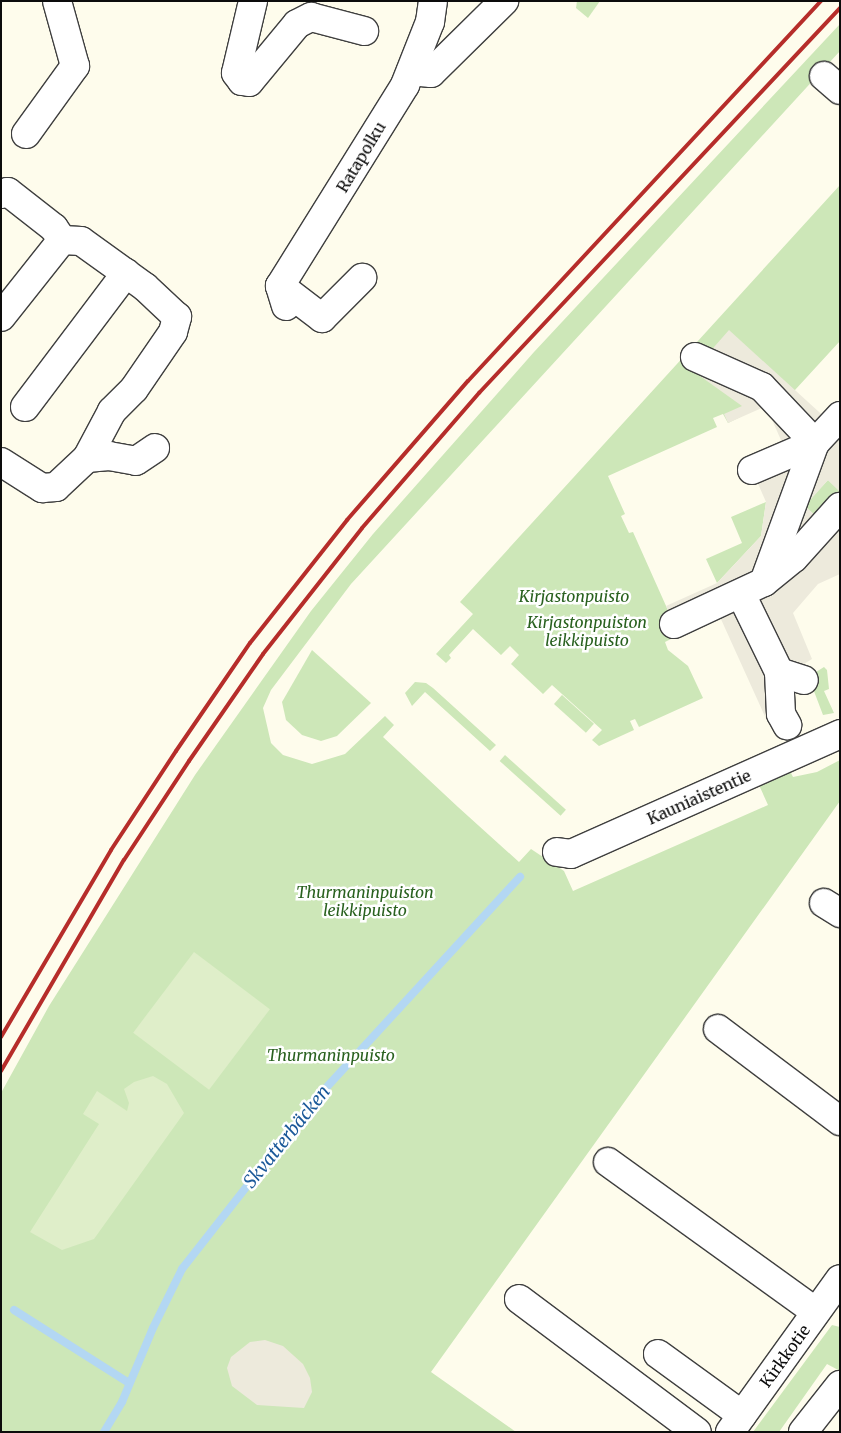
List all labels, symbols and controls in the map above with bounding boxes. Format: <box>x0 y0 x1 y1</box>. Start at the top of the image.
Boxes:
street label: Ratapolku <box>332 118 390 196</box>
park label: Kirjastonpuisto <box>519 586 629 606</box>
park label: Kirjastonpuiston leikkipuisto <box>527 612 647 650</box>
street label: Kauniaistentie <box>644 766 754 828</box>
park label: Thurmaninpuiston leikkipuisto <box>296 882 434 920</box>
park label: Thurmaninpuisto <box>267 1045 395 1065</box>
water label: Skvatterbäcken <box>239 1081 335 1193</box>
street label: Kirkkotie <box>756 1321 814 1391</box>

